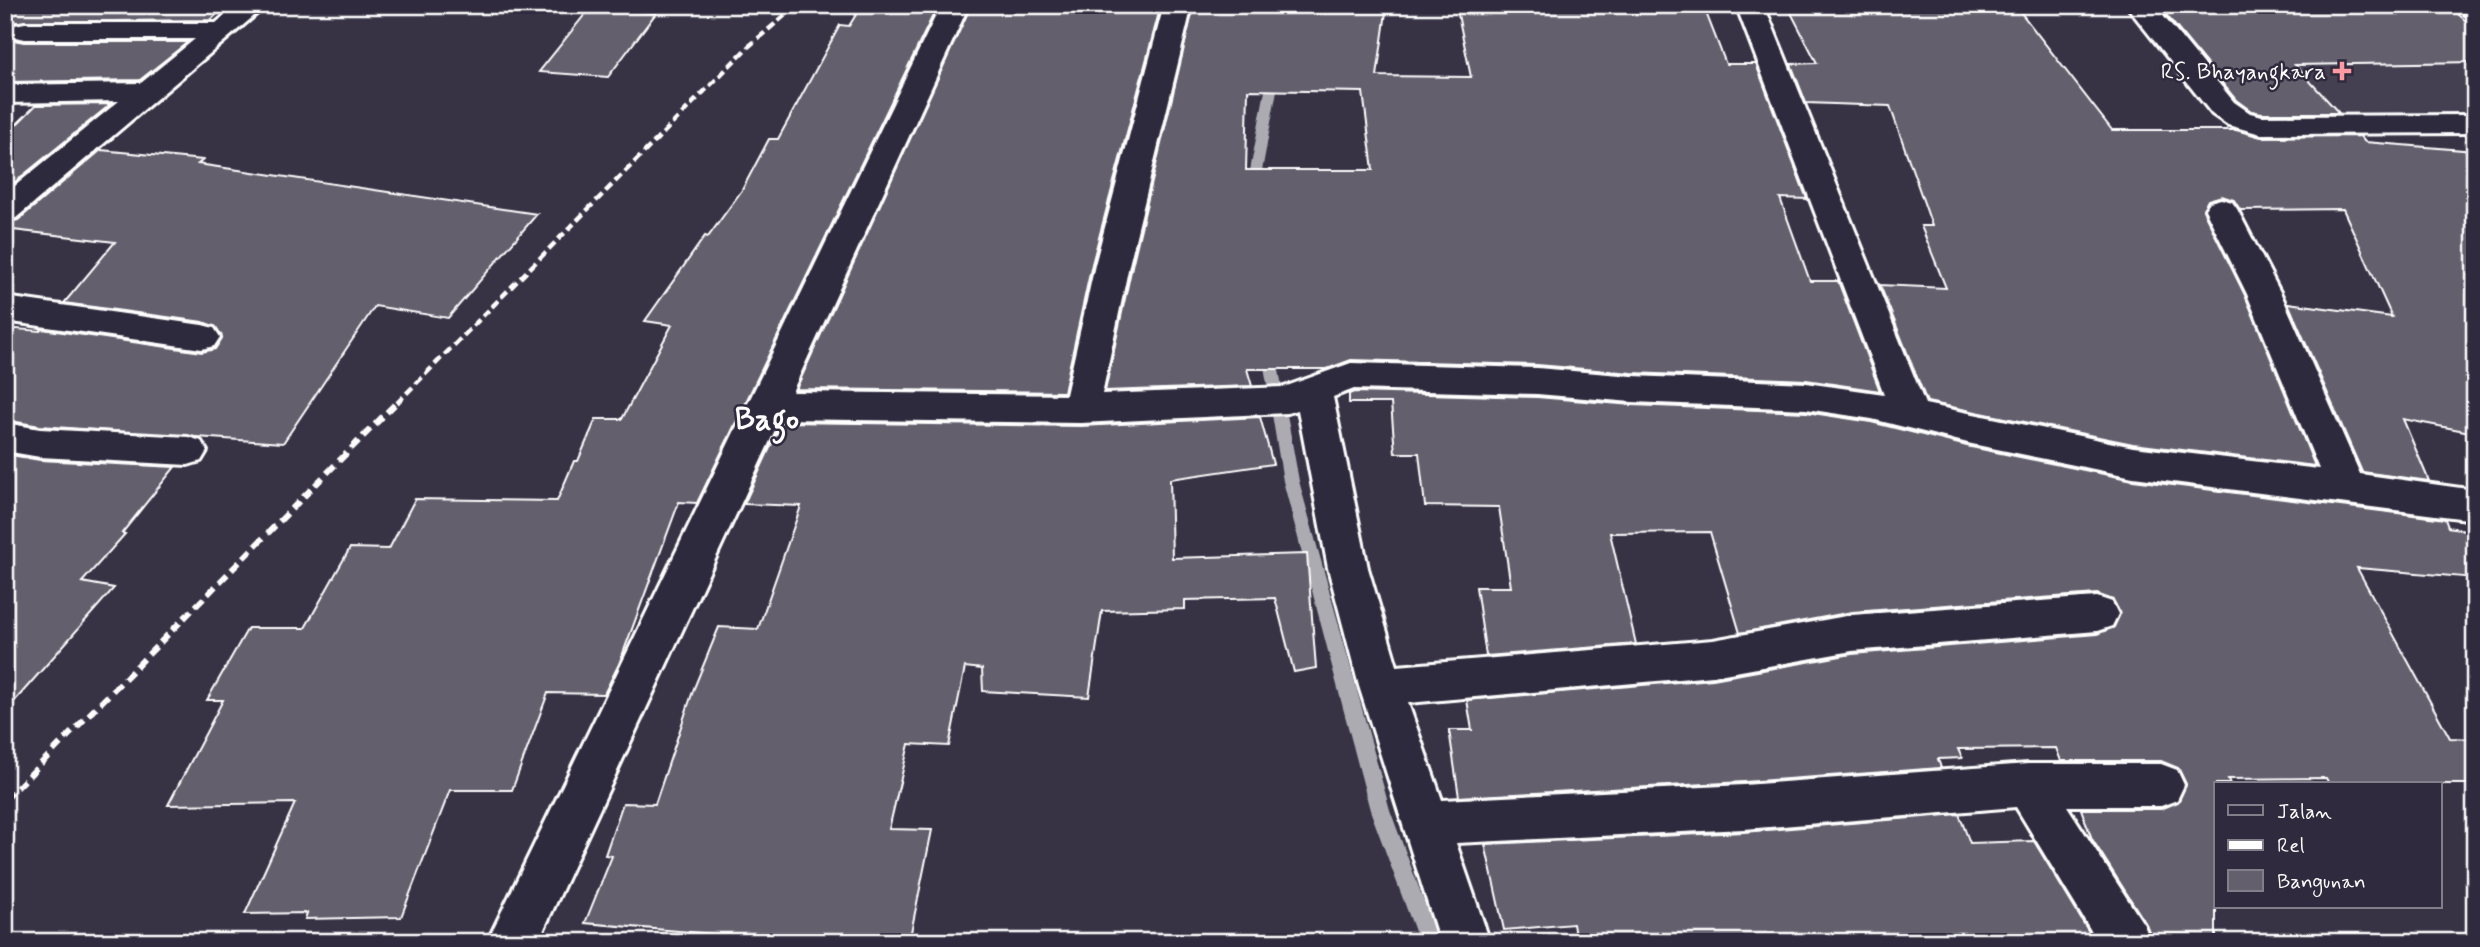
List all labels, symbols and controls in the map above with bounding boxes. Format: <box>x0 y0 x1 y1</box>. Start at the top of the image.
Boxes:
place label: RS. Bhayangkara <box>2161 58 2326 90</box>
marker: RS. Bhayangkara <box>2332 61 2352 81</box>
district label: Bago <box>735 399 799 445</box>
legend <box>2214 782 2442 908</box>
text: Jalan <box>2277 798 2332 826</box>
text: Rel <box>2277 832 2305 860</box>
text: Bangunan <box>2277 868 2366 897</box>

